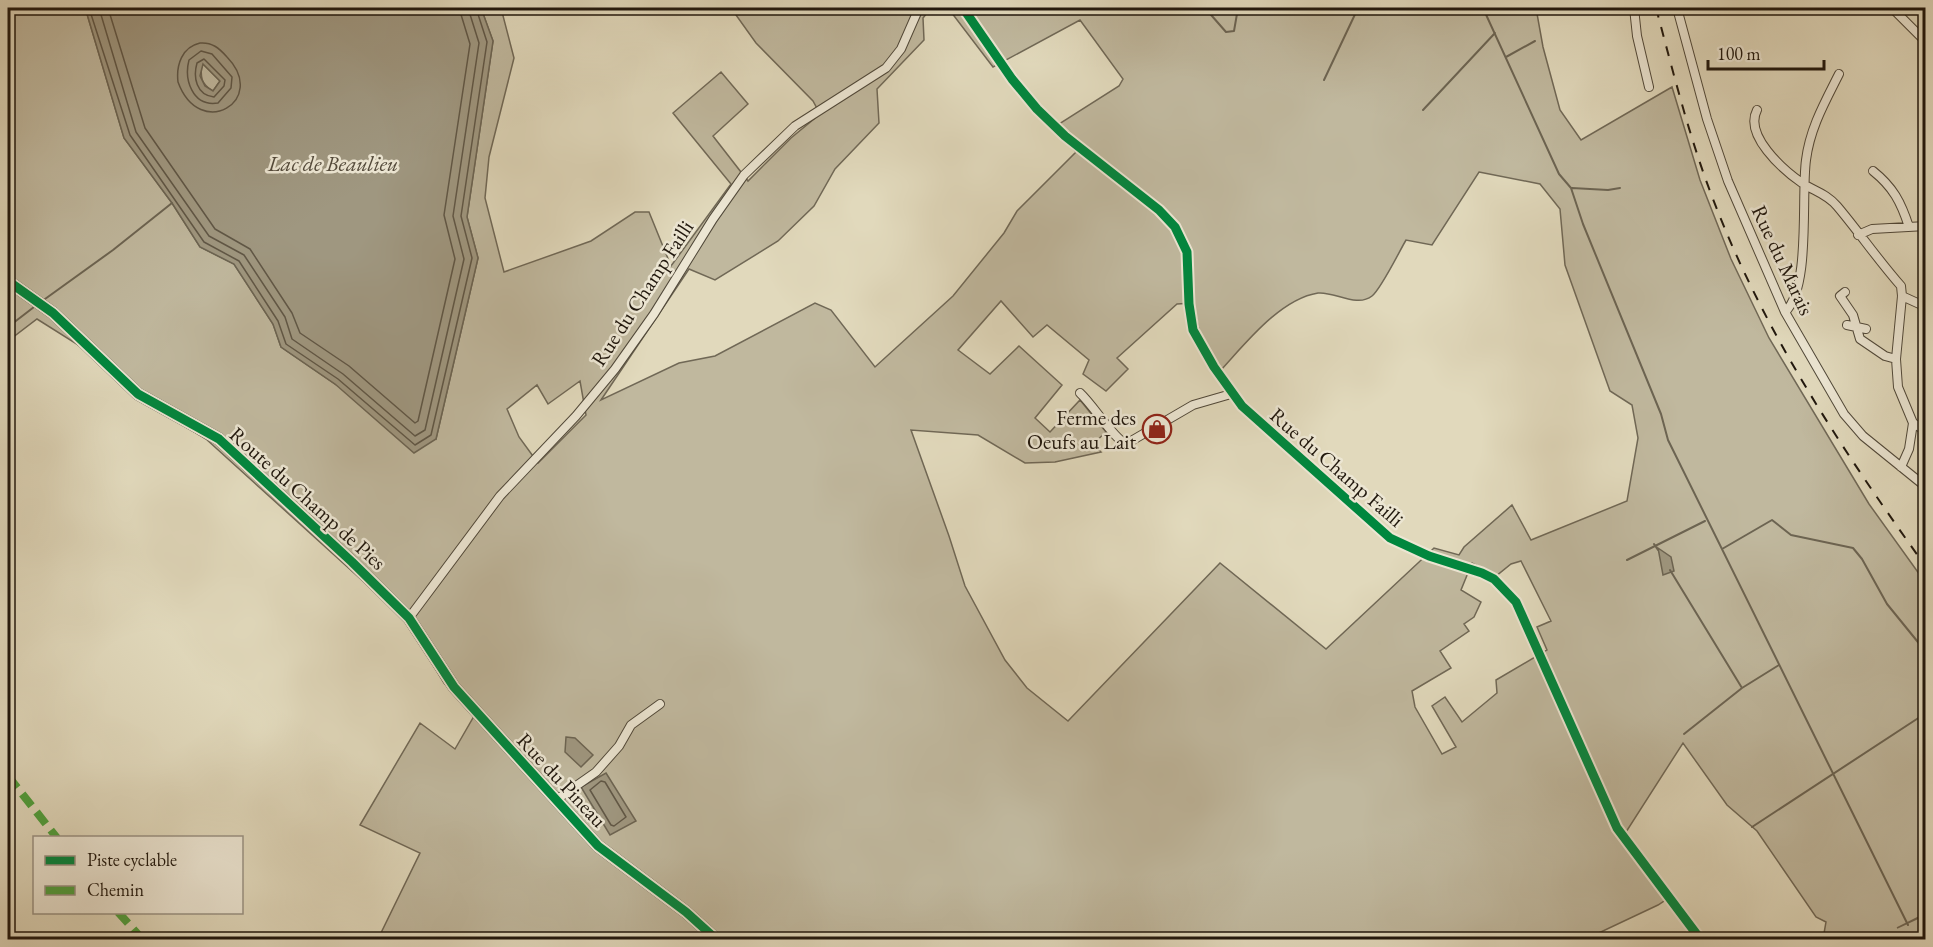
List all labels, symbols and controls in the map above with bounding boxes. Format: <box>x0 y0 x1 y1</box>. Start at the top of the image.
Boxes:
scale bar <box>1708 33 1824 71</box>
text: 100 m <box>1717 42 1761 65</box>
water label: Lac de Beaulieu <box>267 149 398 178</box>
street label: Rue du Marais <box>1746 201 1820 320</box>
street label: Rue du Champ Failli <box>585 215 699 371</box>
street label: Rue du Champ Failli <box>1264 401 1410 533</box>
place label: Ferme des Oeufs au Lait <box>1027 404 1136 455</box>
shop icon: Ferme des Oeufs au Lait <box>1141 413 1173 445</box>
street label: Route du Champ de Pies <box>224 421 392 576</box>
street label: Rue du Pineau <box>511 727 613 833</box>
legend <box>33 836 243 914</box>
text: Piste cyclable <box>87 848 177 871</box>
text: Chemin <box>87 878 144 901</box>

